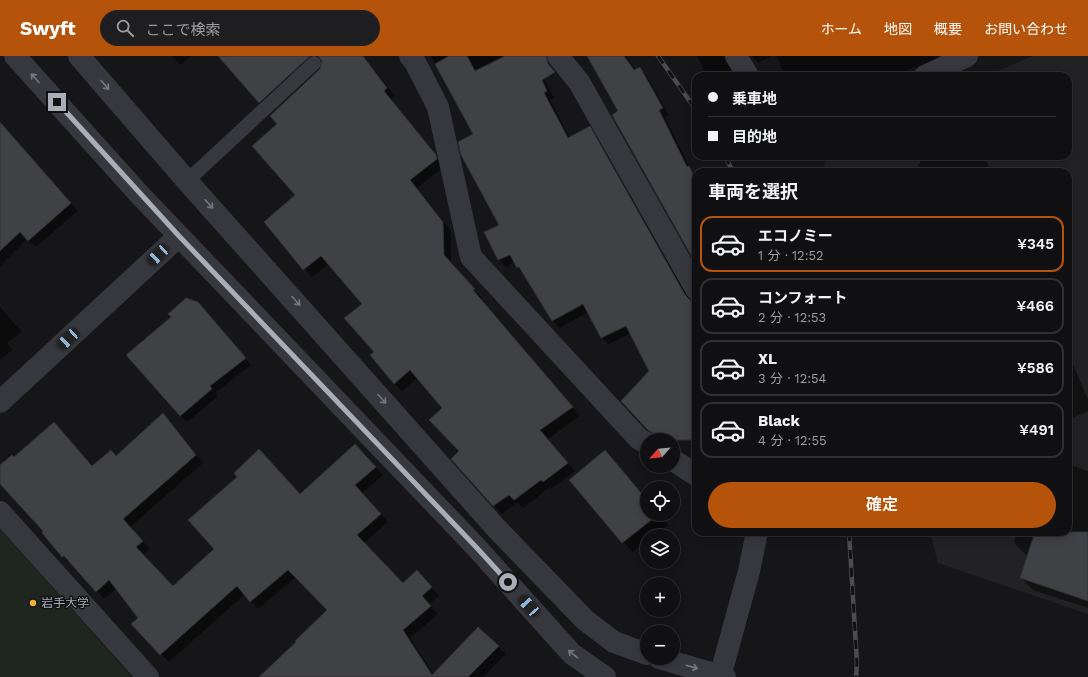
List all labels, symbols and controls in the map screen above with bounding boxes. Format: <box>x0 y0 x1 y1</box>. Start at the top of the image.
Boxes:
search box <box>100 10 380 46</box>
text: Swyft <box>20 17 76 40</box>
icon: search <box>114 17 136 39</box>
text: ここで検索 <box>146 21 221 39</box>
text: ホーム <box>820 21 862 37</box>
text: 地図 <box>884 21 912 37</box>
text: 概要 <box>934 21 962 37</box>
text: お問い合わせ <box>984 21 1068 37</box>
one-way arrow <box>31 73 40 84</box>
one-way arrow <box>100 80 109 90</box>
text: 乗車地 <box>732 90 777 108</box>
route end <box>48 93 66 111</box>
text: 目的地 <box>732 128 777 146</box>
text: 車両を選択 <box>708 181 798 202</box>
one-way arrow <box>204 199 213 209</box>
icon: car <box>710 226 746 262</box>
text: エコノミー <box>758 227 833 245</box>
text: ¥345 <box>1017 235 1054 253</box>
car <box>145 242 171 268</box>
text: 1 分 · 12:52 <box>758 248 824 263</box>
icon: car <box>710 288 746 324</box>
text: コンフォート <box>758 289 848 307</box>
one-way arrow <box>291 296 300 307</box>
text: ¥466 <box>1016 297 1054 315</box>
text: 2 分 · 12:53 <box>758 310 826 325</box>
car <box>55 326 81 352</box>
icon: car <box>710 350 746 386</box>
text: XL <box>758 350 777 368</box>
text: ¥586 <box>1017 359 1054 377</box>
text: 3 分 · 12:54 <box>758 371 827 386</box>
one-way arrow <box>377 393 386 404</box>
icon: car <box>710 412 746 448</box>
text: Black <box>758 412 800 430</box>
text: ¥491 <box>1019 421 1054 439</box>
north arrow <box>640 433 680 473</box>
map controls <box>640 433 680 665</box>
text: 4 分 · 12:55 <box>758 433 827 448</box>
button: locate <box>640 481 680 521</box>
button: 確定 <box>708 482 1056 528</box>
button: layers <box>640 529 680 569</box>
route start <box>499 573 517 591</box>
button: + <box>640 577 680 617</box>
car <box>517 593 541 619</box>
place label: 岩手大学 <box>41 596 89 610</box>
marker: 岩手大学 <box>28 598 38 608</box>
button: − <box>640 625 680 665</box>
one-way arrow <box>569 650 579 659</box>
one-way arrow <box>685 664 698 672</box>

